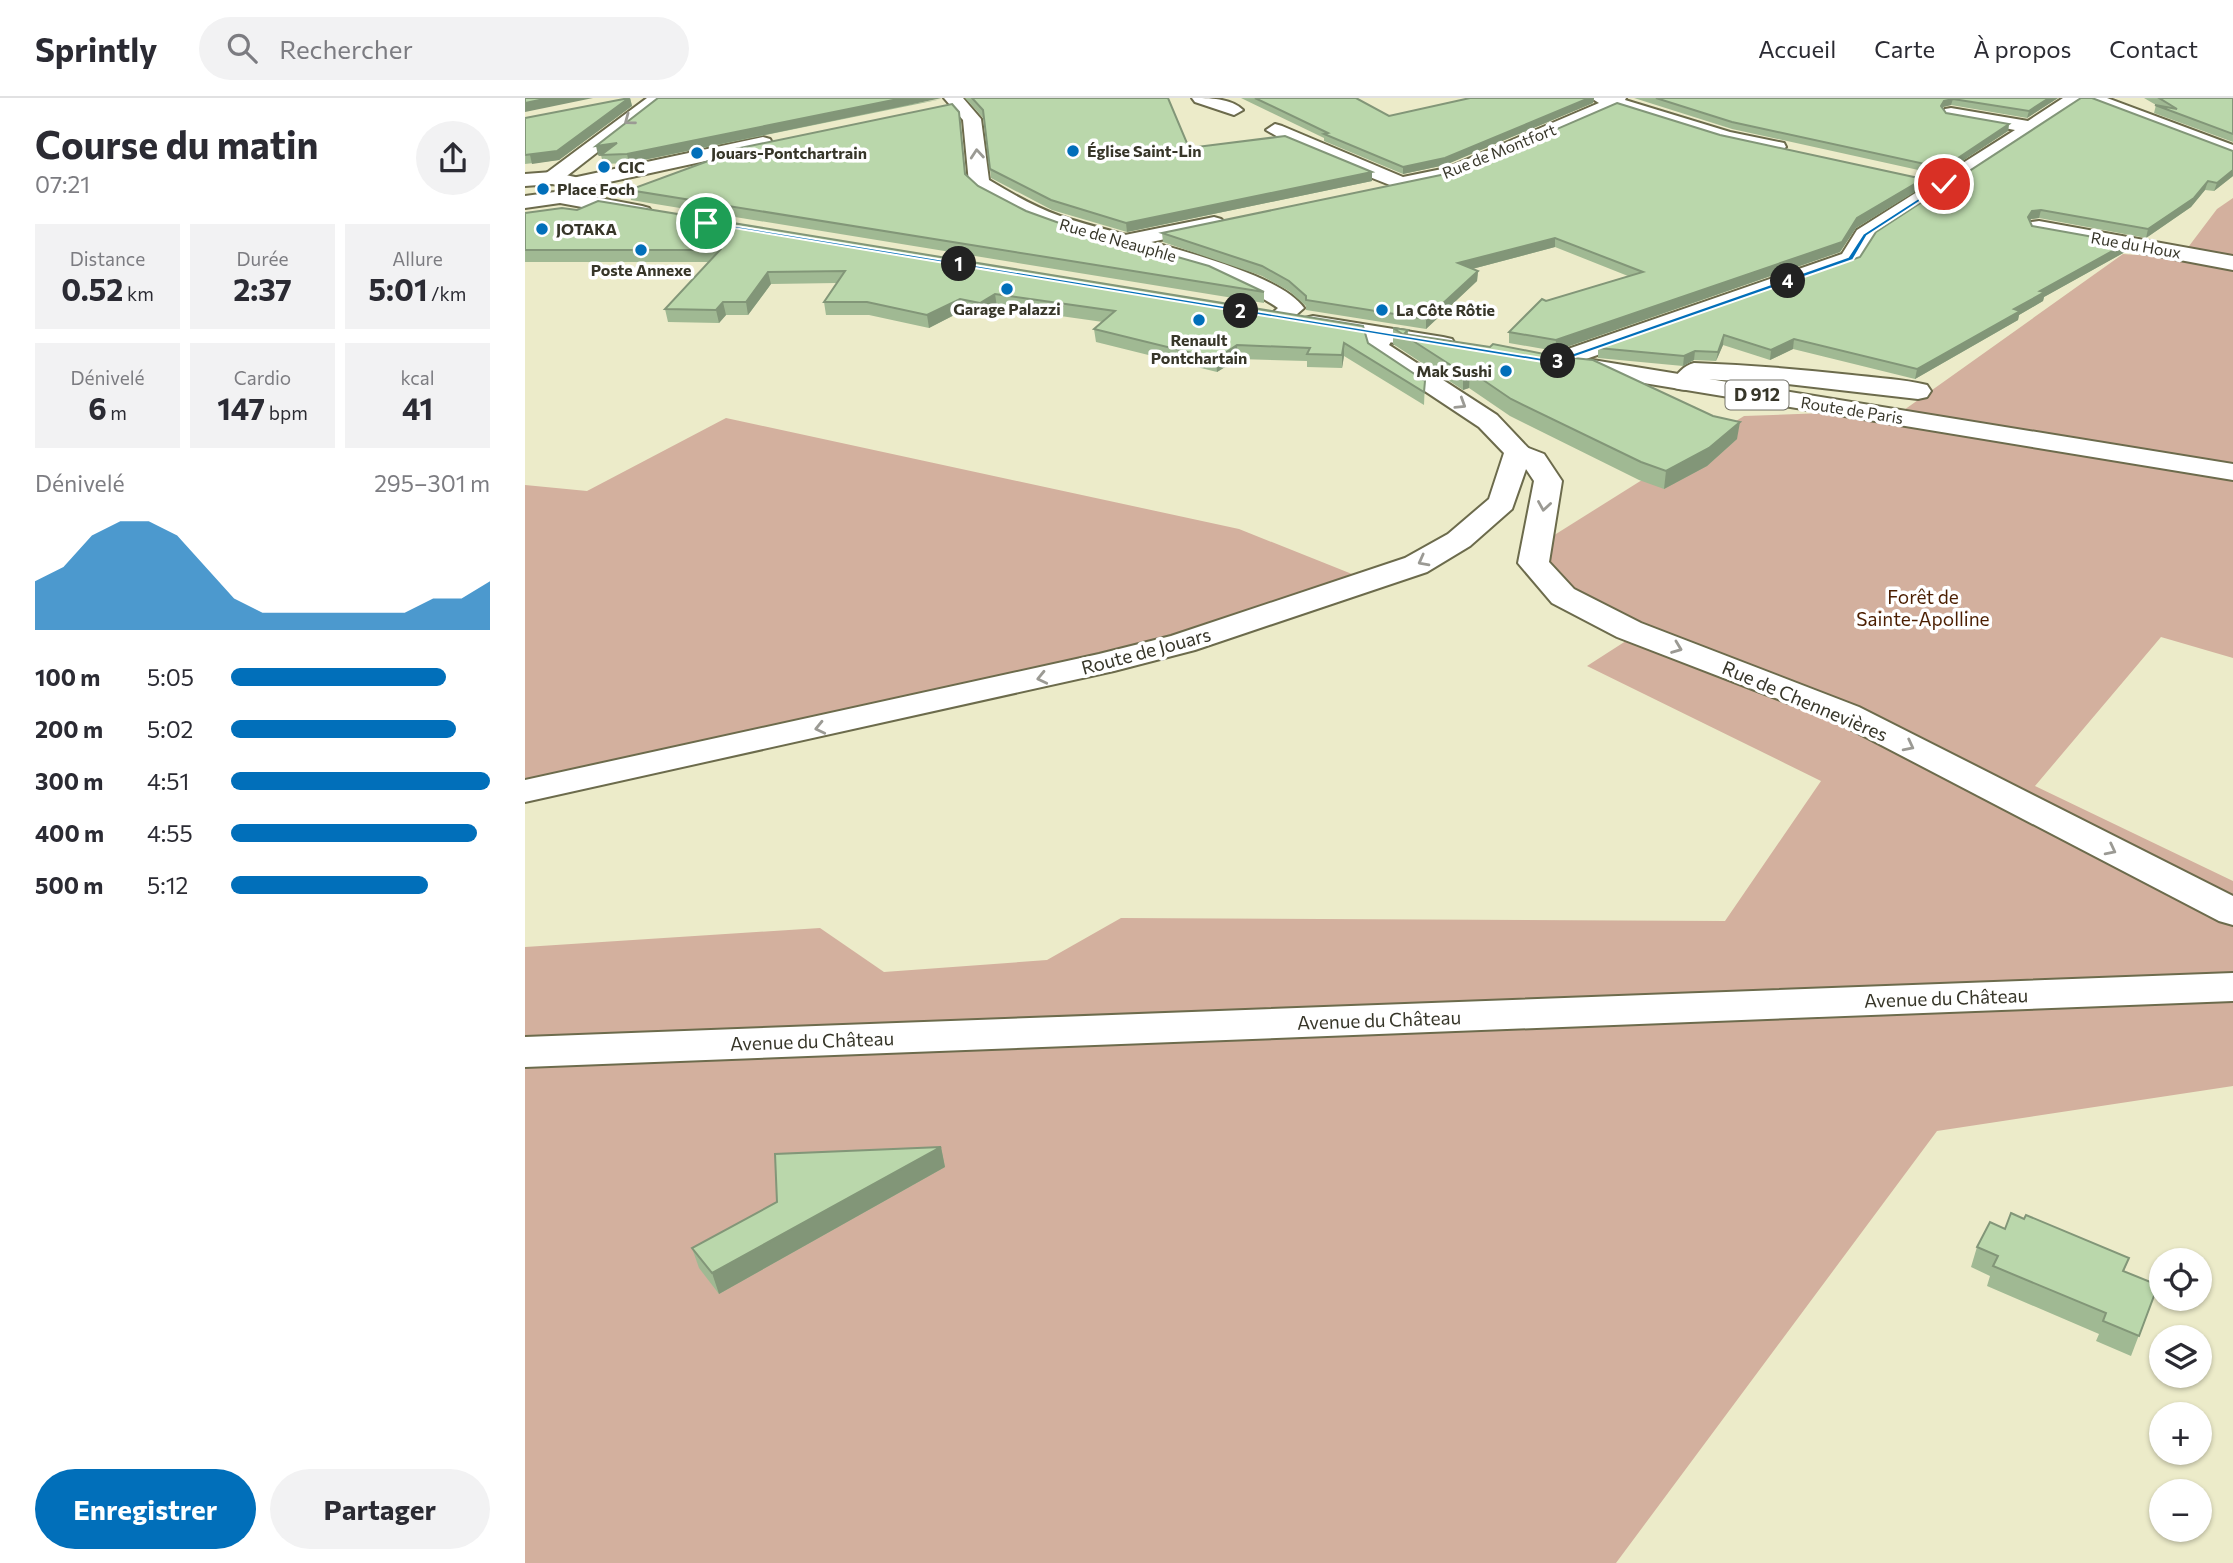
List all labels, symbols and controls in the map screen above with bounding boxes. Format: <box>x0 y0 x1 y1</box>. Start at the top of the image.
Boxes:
search box <box>199 17 689 80</box>
text: Sprintly <box>35 28 157 69</box>
icon: search <box>223 29 261 67</box>
text: Rechercher <box>279 33 413 64</box>
text: Accueil <box>1758 34 1836 63</box>
text: Carte <box>1874 34 1935 63</box>
text: À propos <box>1973 34 2071 63</box>
text: Contact <box>2109 34 2198 63</box>
one-way arrow <box>624 111 637 124</box>
street label: Rue de Montfort <box>1439 119 1559 182</box>
text: Course du matin <box>35 120 318 167</box>
button: share <box>416 121 490 195</box>
place label: Église Saint-Lin <box>1087 141 1201 160</box>
place label: Jouars-Pontchartrain <box>711 143 867 162</box>
marker: Église Saint-Lin <box>1065 143 1081 159</box>
marker: Jouars-Pontchartrain <box>689 145 705 161</box>
one-way arrow <box>970 148 985 159</box>
pin <box>1914 154 1974 214</box>
place label: CIC <box>618 157 645 176</box>
marker: CIC <box>596 159 612 175</box>
icon: check <box>1925 165 1963 203</box>
text: 07:21 <box>35 170 90 198</box>
place label: Place Foch <box>557 179 635 198</box>
marker: Place Foch <box>535 181 551 197</box>
pin <box>676 193 736 253</box>
icon: arrive <box>687 204 725 242</box>
street label: Rue de Neauphle <box>1057 214 1179 265</box>
place label: JOTAKA <box>556 219 617 238</box>
marker: JOTAKA <box>534 221 550 237</box>
street label: Rue du Houx <box>2089 227 2183 262</box>
marker: Poste Annexe <box>633 242 649 258</box>
pin: 1 <box>941 246 977 282</box>
text: Distance <box>70 247 145 270</box>
text: Durée <box>237 247 288 270</box>
text: Allure <box>392 247 443 270</box>
text: 1 <box>954 252 963 275</box>
place label: Poste Annexe <box>591 260 691 279</box>
pin: 4 <box>1771 264 1805 298</box>
text: 4 <box>1782 269 1793 292</box>
text: 0.52 <box>61 270 123 307</box>
text: 2:37 <box>233 270 292 307</box>
text: 5:01 <box>369 270 427 307</box>
marker: Garage Palazzi <box>999 281 1015 297</box>
text: km <box>123 282 154 305</box>
text: /km <box>427 282 466 305</box>
pin: 2 <box>1223 294 1259 328</box>
place label: Garage Palazzi <box>953 299 1061 318</box>
text: 2 <box>1235 299 1246 322</box>
place label: La Côte Rôtie <box>1396 300 1495 319</box>
marker: La Côte Rôtie <box>1374 302 1390 318</box>
marker: Renault Pontchartain <box>1191 312 1207 328</box>
place label: Renault Pontchartain <box>1151 330 1247 367</box>
pin: 3 <box>1541 344 1575 378</box>
text: 3 <box>1552 349 1563 372</box>
place label: Mak Sushi <box>1416 361 1492 380</box>
marker: Mak Sushi <box>1498 363 1514 379</box>
text: Dénivelé <box>70 366 145 389</box>
text: Cardio <box>234 366 291 389</box>
text: kcal <box>400 366 435 389</box>
road number: D 912 <box>1725 380 1789 410</box>
text: 6 <box>88 389 107 426</box>
text: 147 <box>217 389 265 426</box>
text: 41 <box>402 389 433 426</box>
street label: Route de Paris <box>1799 392 1905 427</box>
one-way arrow <box>1453 396 1466 409</box>
text: m <box>107 401 127 424</box>
text: bpm <box>265 401 308 424</box>
text: Dénivelé <box>35 469 125 497</box>
text: 295–301 m <box>374 469 490 497</box>
one-way arrow <box>1537 501 1552 512</box>
one-way arrow <box>1418 552 1430 566</box>
park label: Forêt de Sainte-Apolline <box>1856 585 1990 630</box>
street label: Route de Jouars <box>1078 622 1213 679</box>
one-way arrow <box>1670 640 1682 654</box>
street label: Rue de Chennevières <box>1719 655 1891 746</box>
text: 100 m <box>35 663 100 691</box>
text: 5:05 <box>147 663 194 691</box>
one-way arrow <box>1037 670 1049 684</box>
text: 200 m <box>35 715 103 743</box>
text: 5:02 <box>147 715 193 743</box>
one-way arrow <box>814 720 826 734</box>
one-way arrow <box>1902 738 1914 752</box>
text: 300 m <box>35 767 103 795</box>
text: 4:51 <box>147 767 189 795</box>
text: 400 m <box>35 819 104 847</box>
text: 4:55 <box>147 819 193 847</box>
one-way arrow <box>2104 841 2116 855</box>
text: 500 m <box>35 871 103 899</box>
text: 5:12 <box>147 871 188 899</box>
street label: Avenue du Château <box>1864 983 2028 1012</box>
street label: Avenue du Château <box>1297 1005 1461 1034</box>
street label: Avenue du Château <box>730 1026 894 1055</box>
map controls <box>2149 1248 2212 1542</box>
button: locate <box>2149 1248 2212 1311</box>
button: layers <box>2149 1325 2212 1388</box>
button: + <box>2149 1402 2212 1465</box>
button: Enregistrer <box>35 1469 256 1549</box>
button: Partager <box>270 1469 490 1549</box>
button: − <box>2149 1479 2212 1542</box>

